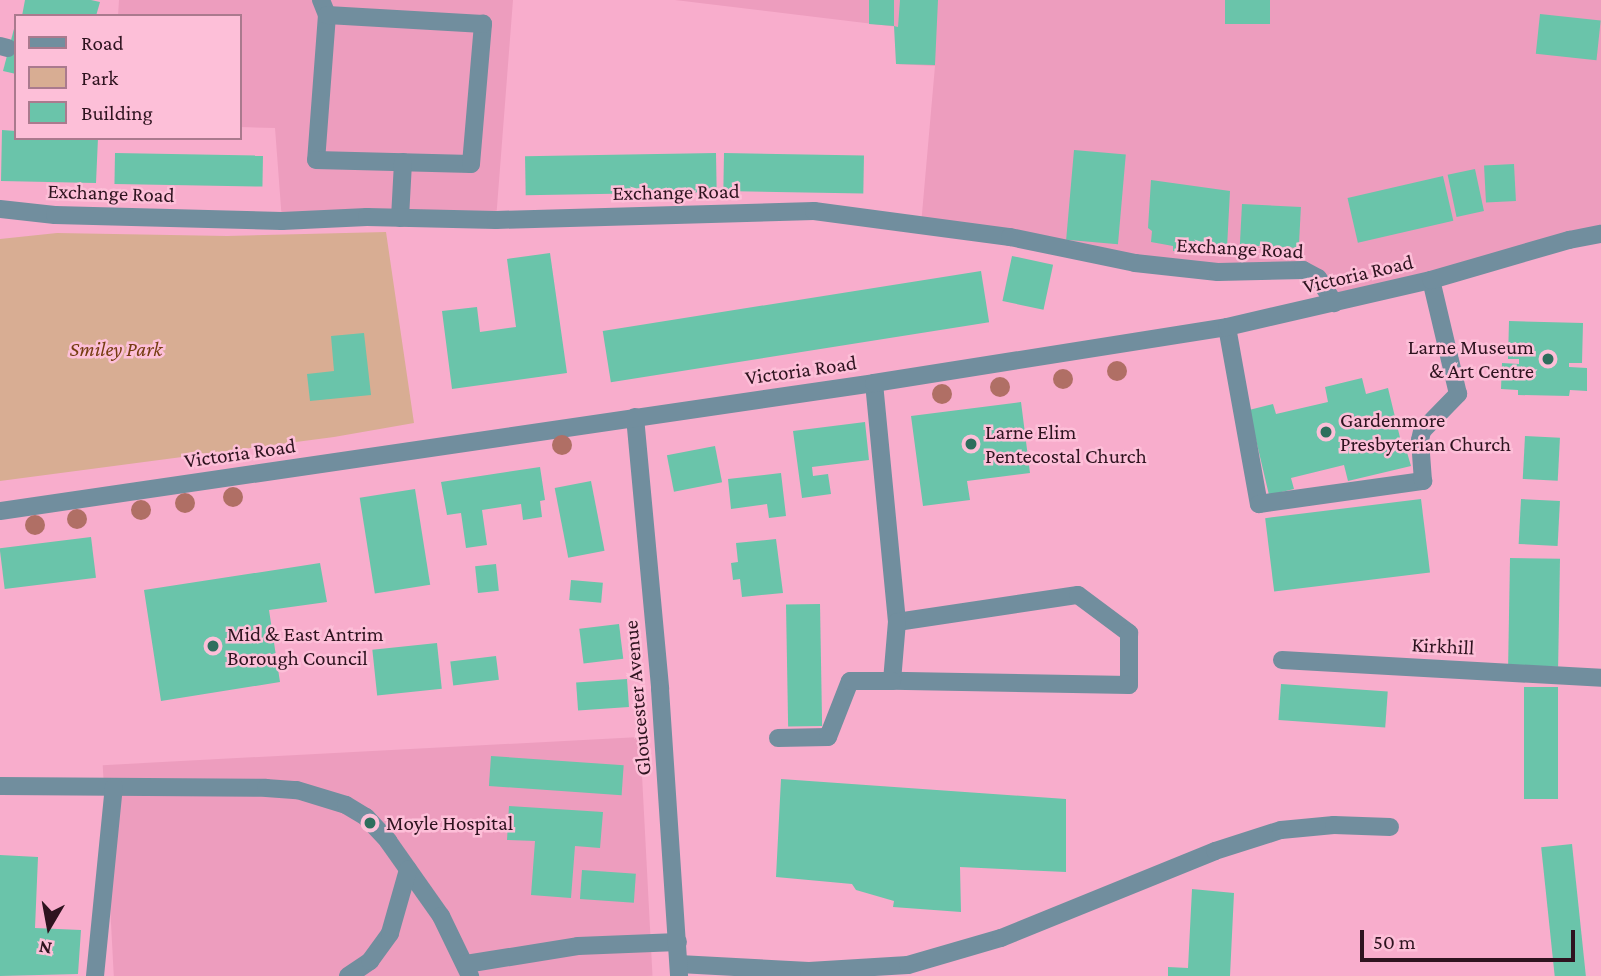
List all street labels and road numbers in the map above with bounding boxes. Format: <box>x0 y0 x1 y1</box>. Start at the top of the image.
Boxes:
street label: Exchange Road <box>47 178 175 208</box>
street label: Exchange Road <box>612 178 740 206</box>
street label: Exchange Road <box>1176 232 1304 264</box>
street label: Victoria Road <box>1300 249 1416 299</box>
street label: Victoria Road <box>744 350 858 390</box>
street label: Victoria Road <box>183 433 297 473</box>
street label: Gloucester Avenue <box>618 619 656 777</box>
street label: Kirkhill <box>1411 632 1475 660</box>

